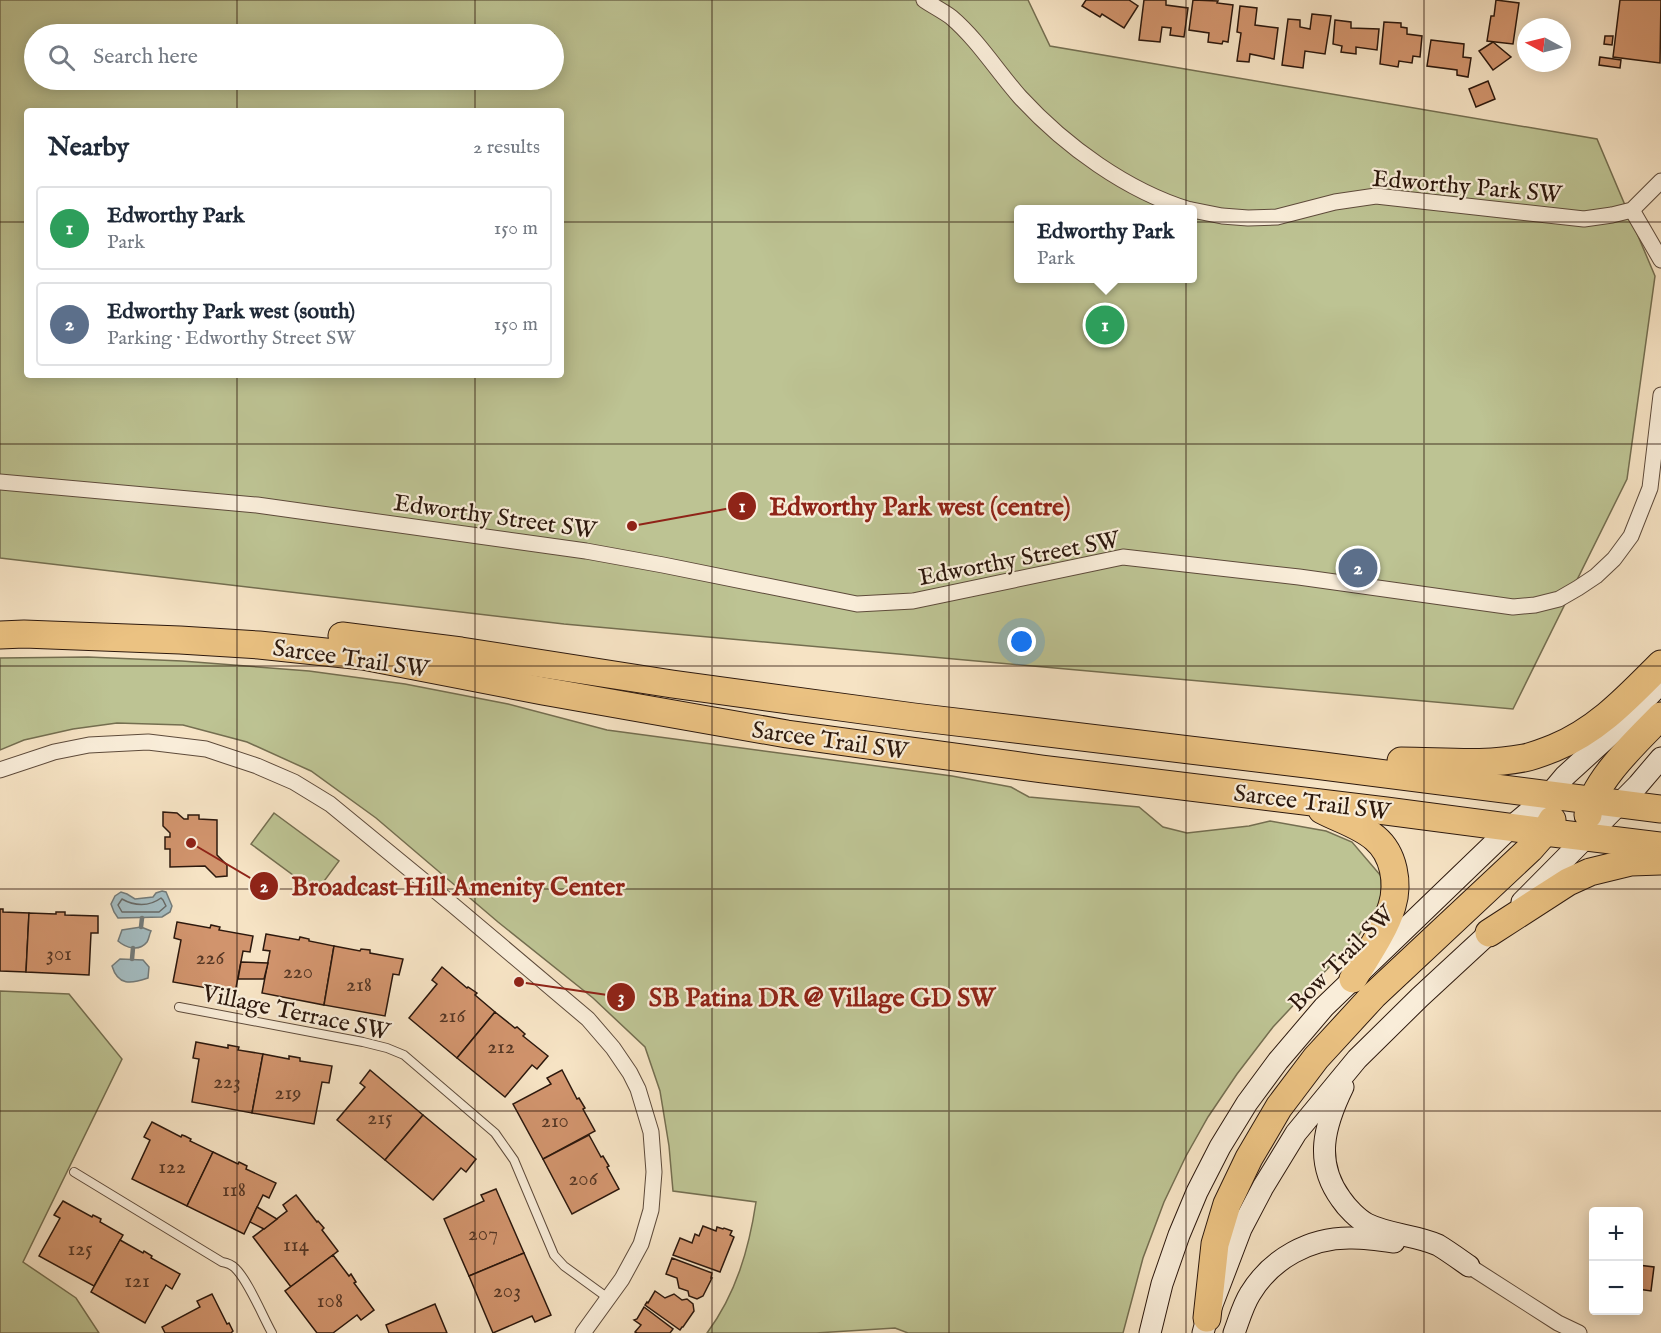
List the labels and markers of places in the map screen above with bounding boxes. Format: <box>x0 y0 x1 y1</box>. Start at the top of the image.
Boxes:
pin: 1 <box>1086 302 1124 348</box>
callout: Edworthy Park west (centre) <box>727 484 1083 528</box>
pin: 2 <box>1338 546 1378 590</box>
callout: Broadcast Hill Amenity Center <box>249 864 636 908</box>
callout: SB Patina DR @ Village GD SW <box>606 975 1007 1019</box>

